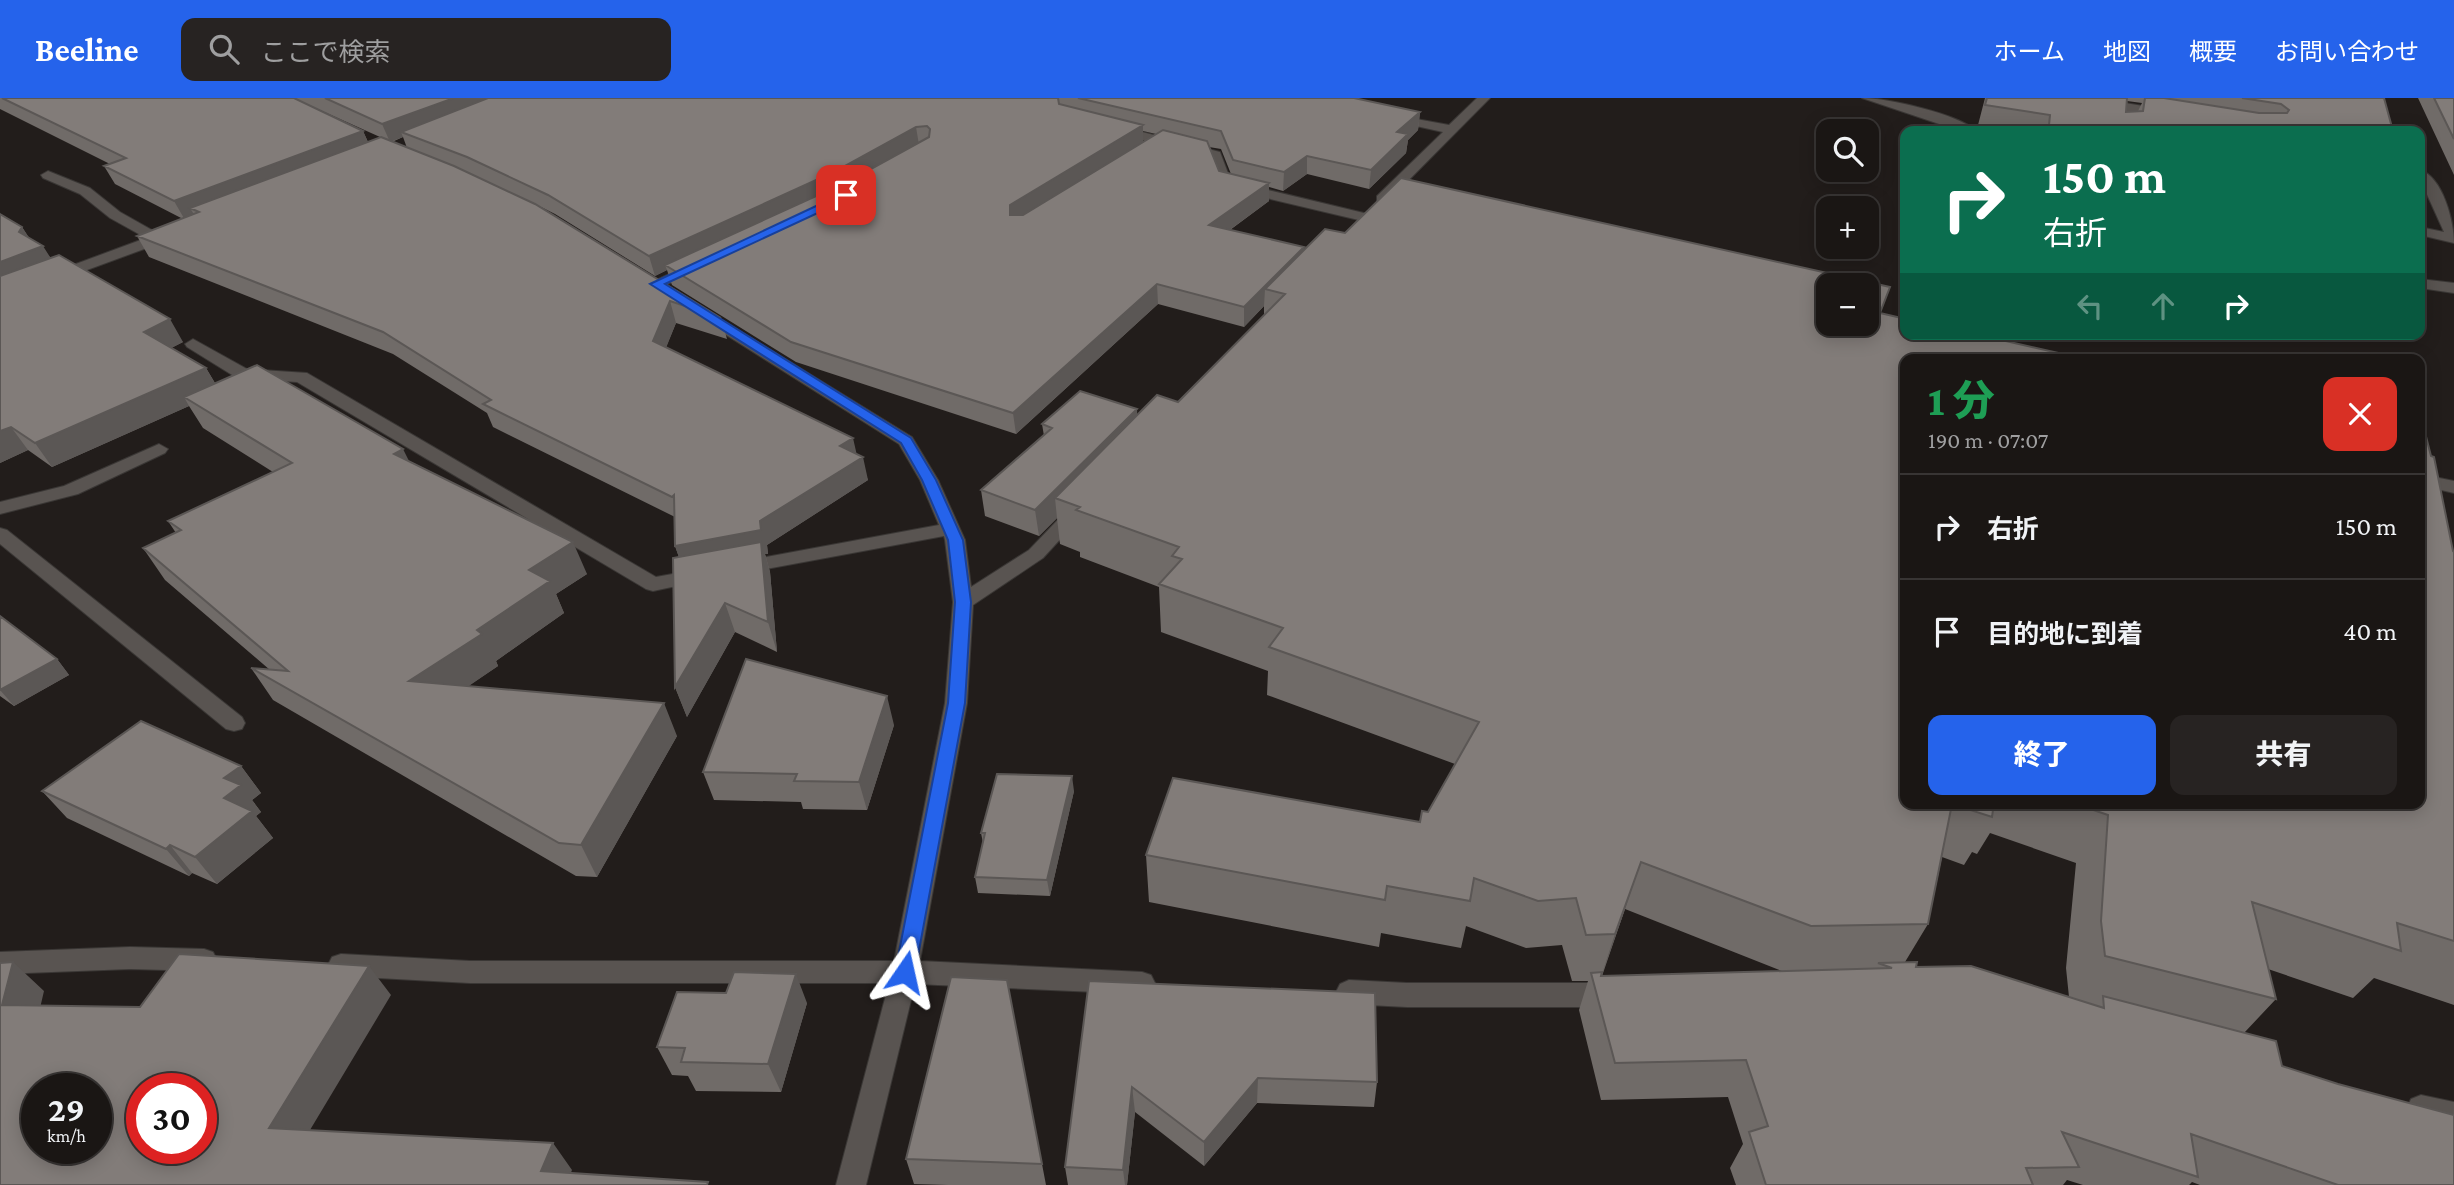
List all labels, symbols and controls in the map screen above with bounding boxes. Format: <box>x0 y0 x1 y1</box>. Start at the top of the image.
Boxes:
search box <box>181 18 671 81</box>
icon: search <box>205 30 243 68</box>
text: Beeline <box>35 31 139 68</box>
text: ここで検索 <box>261 38 391 67</box>
text: ホーム <box>1994 38 2065 65</box>
text: 地図 <box>2103 38 2151 65</box>
text: 概要 <box>2189 38 2237 65</box>
text: お問い合わせ <box>2275 38 2419 65</box>
map controls <box>1816 119 1879 336</box>
button: search <box>1816 119 1879 182</box>
text: 150 m <box>2043 149 2166 204</box>
icon: right <box>1928 154 2019 245</box>
pin <box>816 165 876 225</box>
icon: arrive <box>827 176 865 214</box>
button: + <box>1816 196 1879 259</box>
text: 右折 <box>2043 215 2107 251</box>
button: − <box>1816 273 1879 336</box>
icon: left <box>2071 287 2109 325</box>
icon: ahead <box>2144 287 2182 325</box>
icon: right <box>2217 287 2255 325</box>
text: 1 分 <box>1928 377 1995 424</box>
button: close <box>2323 377 2397 451</box>
text: 190 m · 07:07 <box>1928 427 2048 453</box>
icon: right <box>1928 508 1966 546</box>
text: 150 m <box>2336 512 2397 541</box>
text: 右折 <box>1987 515 2039 544</box>
icon: arrive <box>1928 613 1966 651</box>
text: 40 m <box>2343 617 2397 646</box>
text: 目的地に到着 <box>1987 620 2143 649</box>
button: 終了 <box>1928 715 2156 795</box>
button: 共有 <box>2170 715 2397 795</box>
position arrow <box>868 935 942 1009</box>
speed limit sign: 30 <box>126 1073 217 1164</box>
text: 29 <box>48 1090 85 1129</box>
text: km/h <box>47 1126 86 1146</box>

